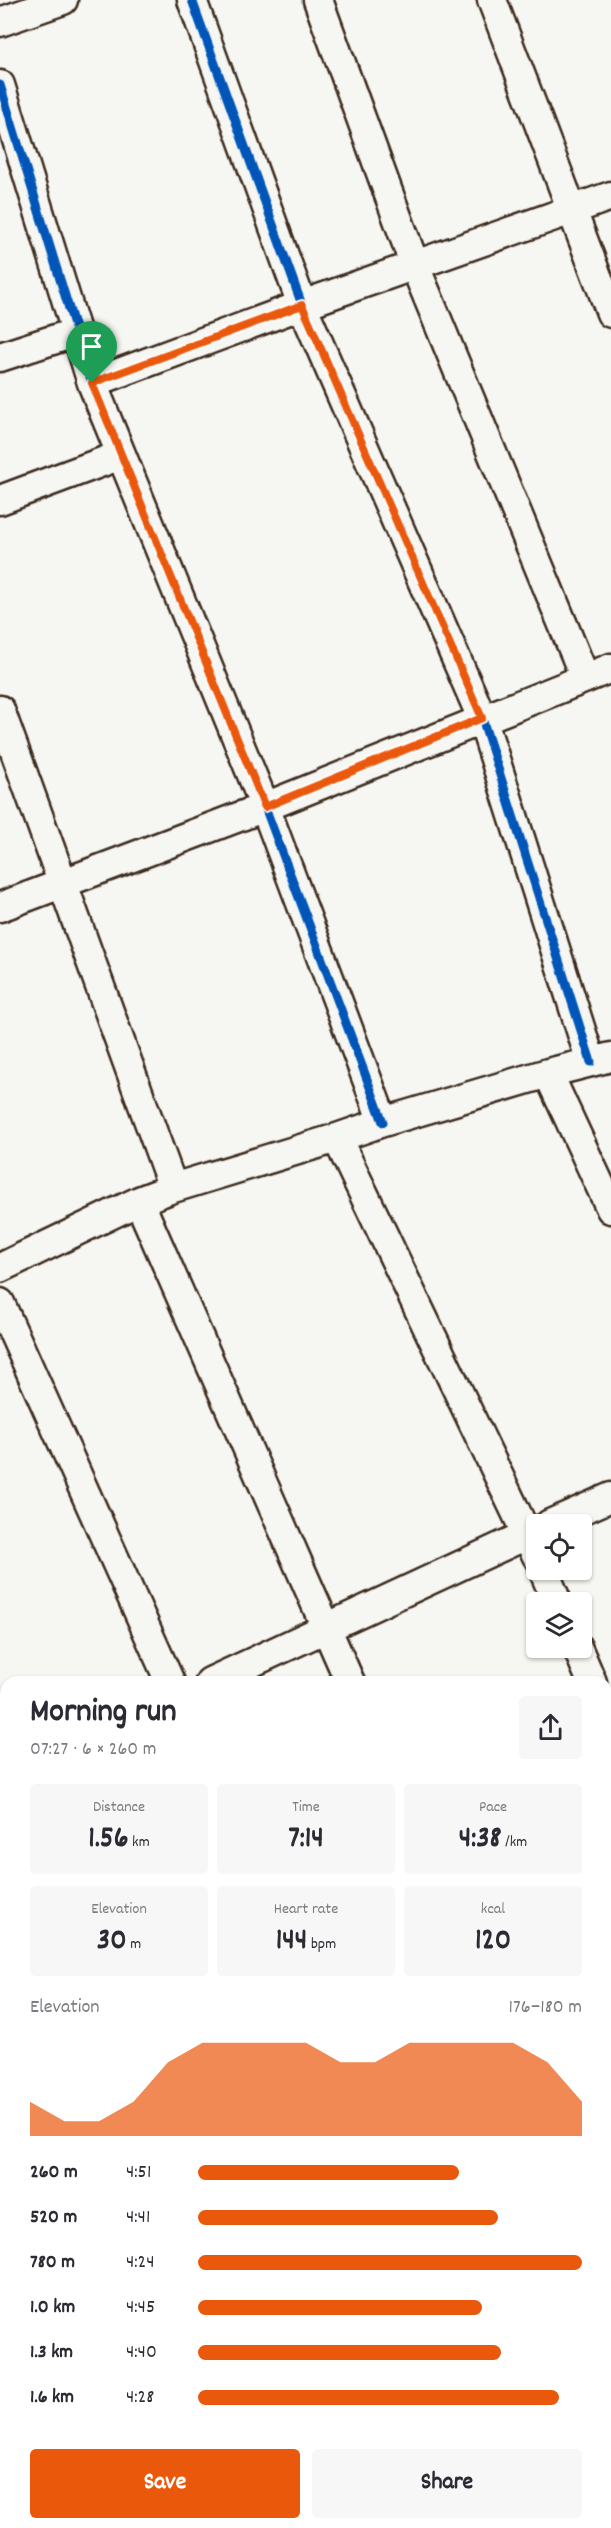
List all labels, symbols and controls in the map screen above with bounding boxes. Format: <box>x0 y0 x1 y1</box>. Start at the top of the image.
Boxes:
pin <box>66 321 117 383</box>
icon: arrive <box>75 330 108 363</box>
map controls <box>526 1514 592 1658</box>
button: locate <box>526 1514 592 1580</box>
button: layers <box>526 1592 592 1658</box>
text: Morning run <box>30 1690 177 1737</box>
button: share <box>519 1696 582 1759</box>
text: 07:27 · 6 × 260 m <box>30 1736 157 1764</box>
text: Distance <box>93 1796 145 1819</box>
text: Time <box>292 1796 320 1819</box>
text: Pace <box>479 1796 507 1819</box>
text: 1.56 <box>88 1819 128 1862</box>
text: 7:14 <box>288 1819 324 1862</box>
text: 4:38 <box>459 1819 502 1862</box>
text: km <box>128 1831 150 1854</box>
text: /km <box>502 1831 527 1854</box>
text: Elevation <box>91 1898 147 1921</box>
text: Heart rate <box>274 1898 338 1921</box>
text: kcal <box>481 1898 505 1921</box>
text: 30 <box>97 1921 127 1964</box>
text: 144 <box>276 1921 307 1964</box>
text: 120 <box>475 1921 511 1964</box>
text: m <box>127 1933 141 1956</box>
text: bpm <box>307 1933 336 1956</box>
text: Elevation <box>30 1994 100 2022</box>
text: 176–180 m <box>509 1994 582 2022</box>
text: 260 m <box>30 2159 78 2187</box>
text: 4:51 <box>126 2159 151 2187</box>
text: 520 m <box>30 2204 77 2232</box>
text: 4:41 <box>126 2204 150 2232</box>
text: 780 m <box>30 2249 75 2277</box>
text: 4:24 <box>126 2249 155 2277</box>
text: 1.0 km <box>30 2294 75 2322</box>
text: 4:45 <box>126 2294 155 2322</box>
text: 1.3 km <box>30 2339 73 2367</box>
text: 4:40 <box>126 2339 157 2367</box>
text: 1.6 km <box>30 2384 74 2412</box>
text: 4:28 <box>126 2384 154 2412</box>
button: Save <box>30 2449 300 2518</box>
button: Share <box>312 2449 582 2518</box>

